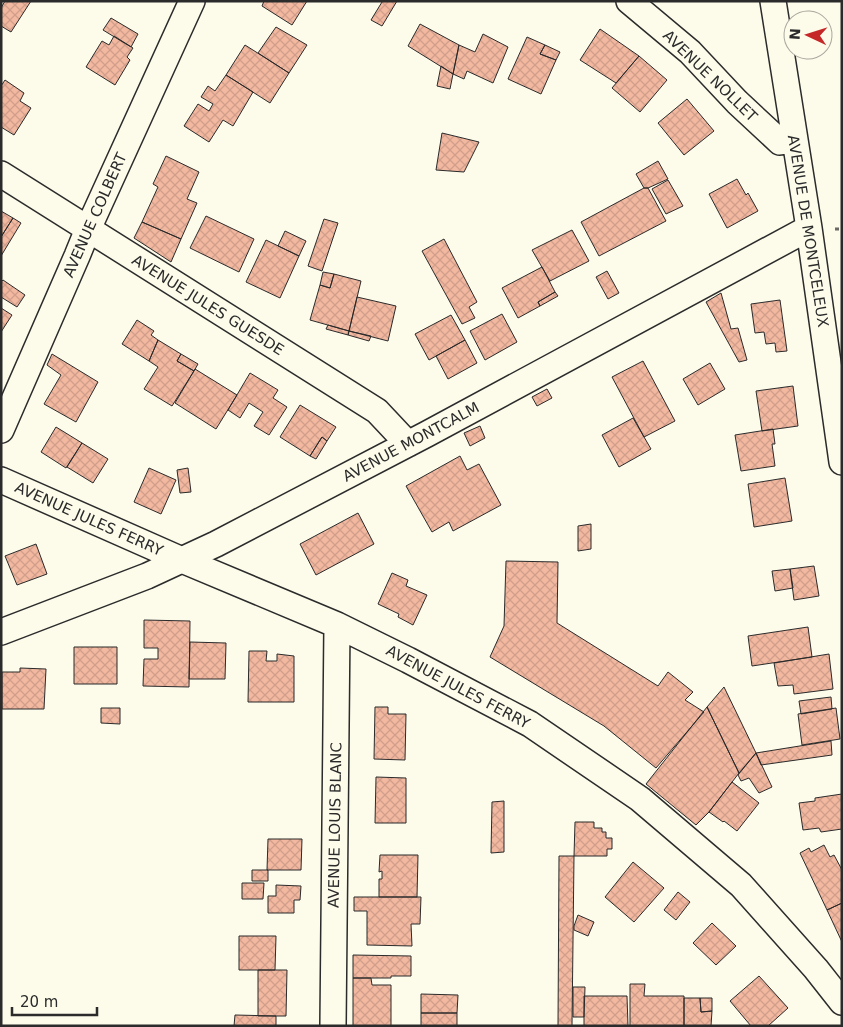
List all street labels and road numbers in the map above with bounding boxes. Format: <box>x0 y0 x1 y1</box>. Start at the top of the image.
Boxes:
street label: AVENUE NOLLET <box>659 27 761 126</box>
street label: AVENUE DE MONTCELEUX <box>784 134 832 328</box>
street label: AVENUE COLBERT <box>59 149 131 280</box>
street label: AVENUE JULES GUESDE <box>129 251 287 359</box>
street label: AVENUE MONTCALM <box>340 398 482 486</box>
street label: AVENUE JULES FERRY <box>12 478 167 560</box>
street label: AVENUE JULES FERRY <box>383 641 534 733</box>
street label: AVENUE LOUIS BLANC <box>325 742 345 908</box>

